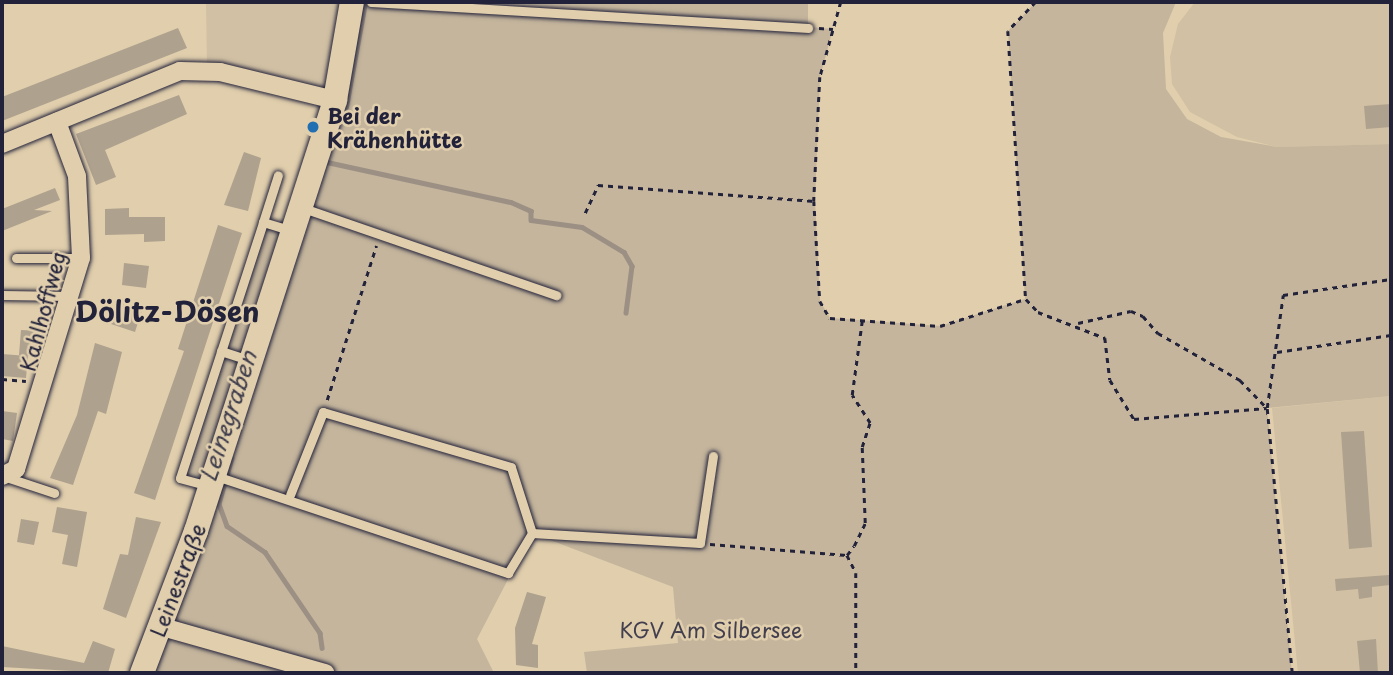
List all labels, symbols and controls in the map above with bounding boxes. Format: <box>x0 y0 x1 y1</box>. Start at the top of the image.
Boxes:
place label: Bei der Krähenhütte <box>327 102 462 152</box>
marker: Bei der Krähenhütte <box>305 119 321 135</box>
street label: Kahlhoffweg <box>14 248 70 374</box>
district label: Dölitz-Dösen <box>75 294 259 328</box>
water label: Leinegraben <box>194 347 262 485</box>
street label: Leinestraße <box>144 520 210 640</box>
park label: KGV Am Silbersee <box>619 616 803 642</box>

